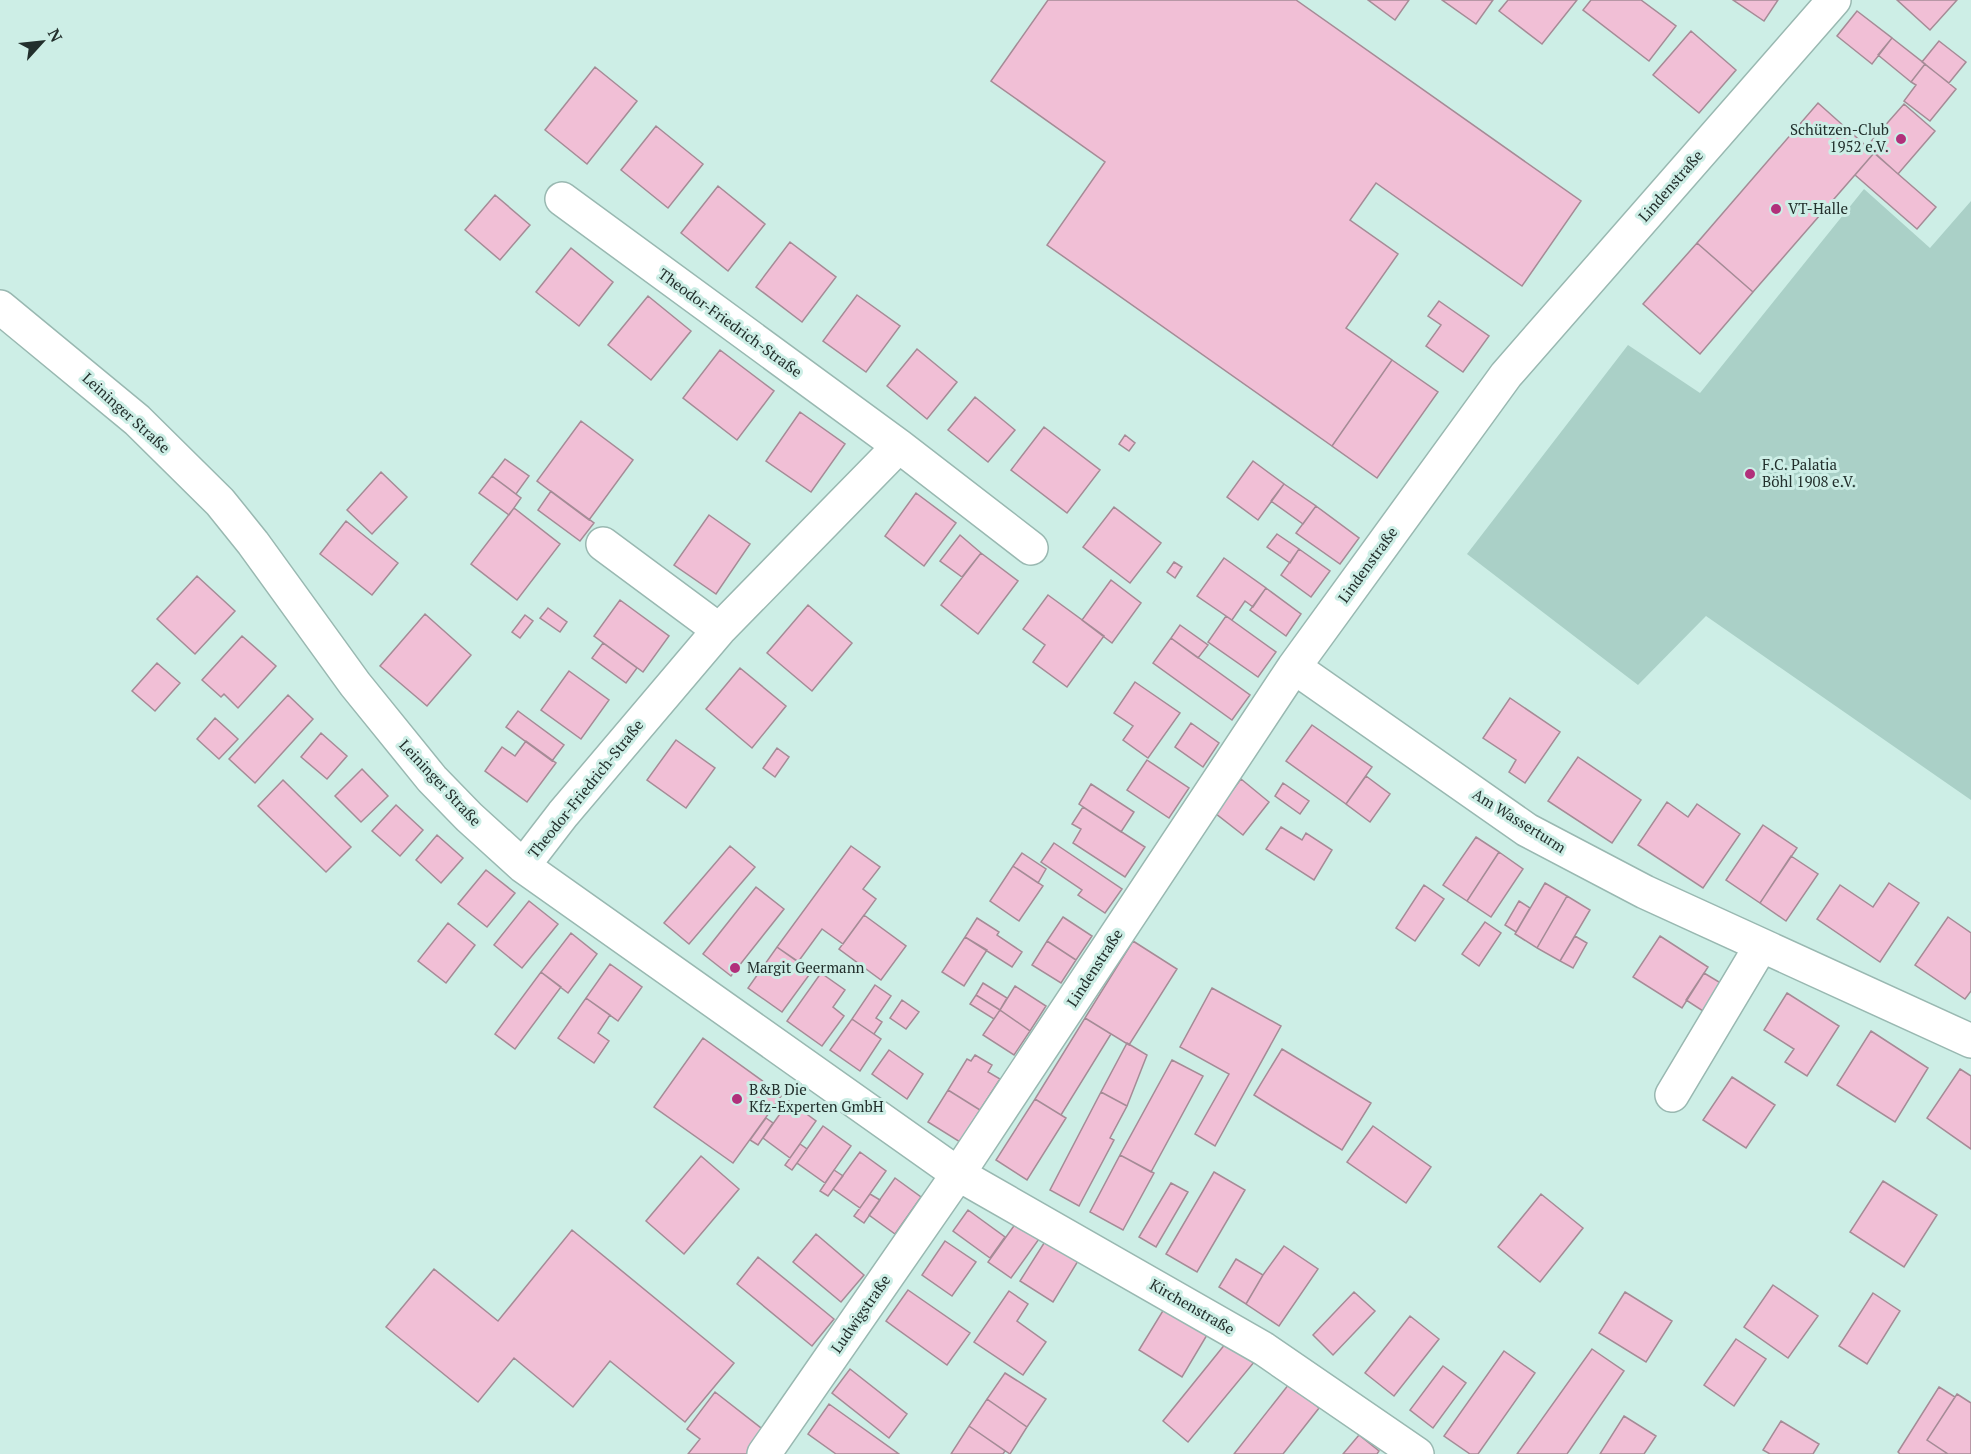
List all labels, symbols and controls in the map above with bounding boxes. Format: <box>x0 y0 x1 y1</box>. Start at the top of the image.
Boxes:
north arrow <box>12 12 72 72</box>
text: N <box>43 25 68 46</box>
place label: Schützen-Club 1952 e.V. <box>1790 119 1889 156</box>
marker: Schützen-Club 1952 e.V. <box>1894 132 1908 146</box>
street label: Lindenstraße <box>1634 145 1707 225</box>
place label: VT-Halle <box>1788 198 1848 218</box>
marker: VT-Halle <box>1769 202 1783 216</box>
street label: Theodor-Friedrich-Straße <box>655 263 806 381</box>
street label: Leininger Straße <box>79 368 175 457</box>
place label: F.C. Palatia Böhl 1908 e.V. <box>1762 454 1856 491</box>
marker: F.C. Palatia Böhl 1908 e.V. <box>1743 467 1757 481</box>
street label: Lindenstraße <box>1333 523 1401 606</box>
street label: Theodor-Friedrich-Straße <box>523 715 647 862</box>
street label: Leininger Straße <box>395 735 486 830</box>
street label: Am Wasserturm <box>1469 783 1570 857</box>
street label: Lindenstraße <box>1062 925 1127 1010</box>
place label: Margit Geermann <box>747 957 865 977</box>
marker: Margit Geermann <box>728 961 742 975</box>
place label: B&B Die Kfz-Experten GmbH <box>749 1079 884 1116</box>
marker: B&B Die Kfz-Experten GmbH <box>730 1092 744 1106</box>
street label: Ludwigstraße <box>826 1270 894 1356</box>
street label: Kirchenstraße <box>1146 1274 1239 1338</box>

